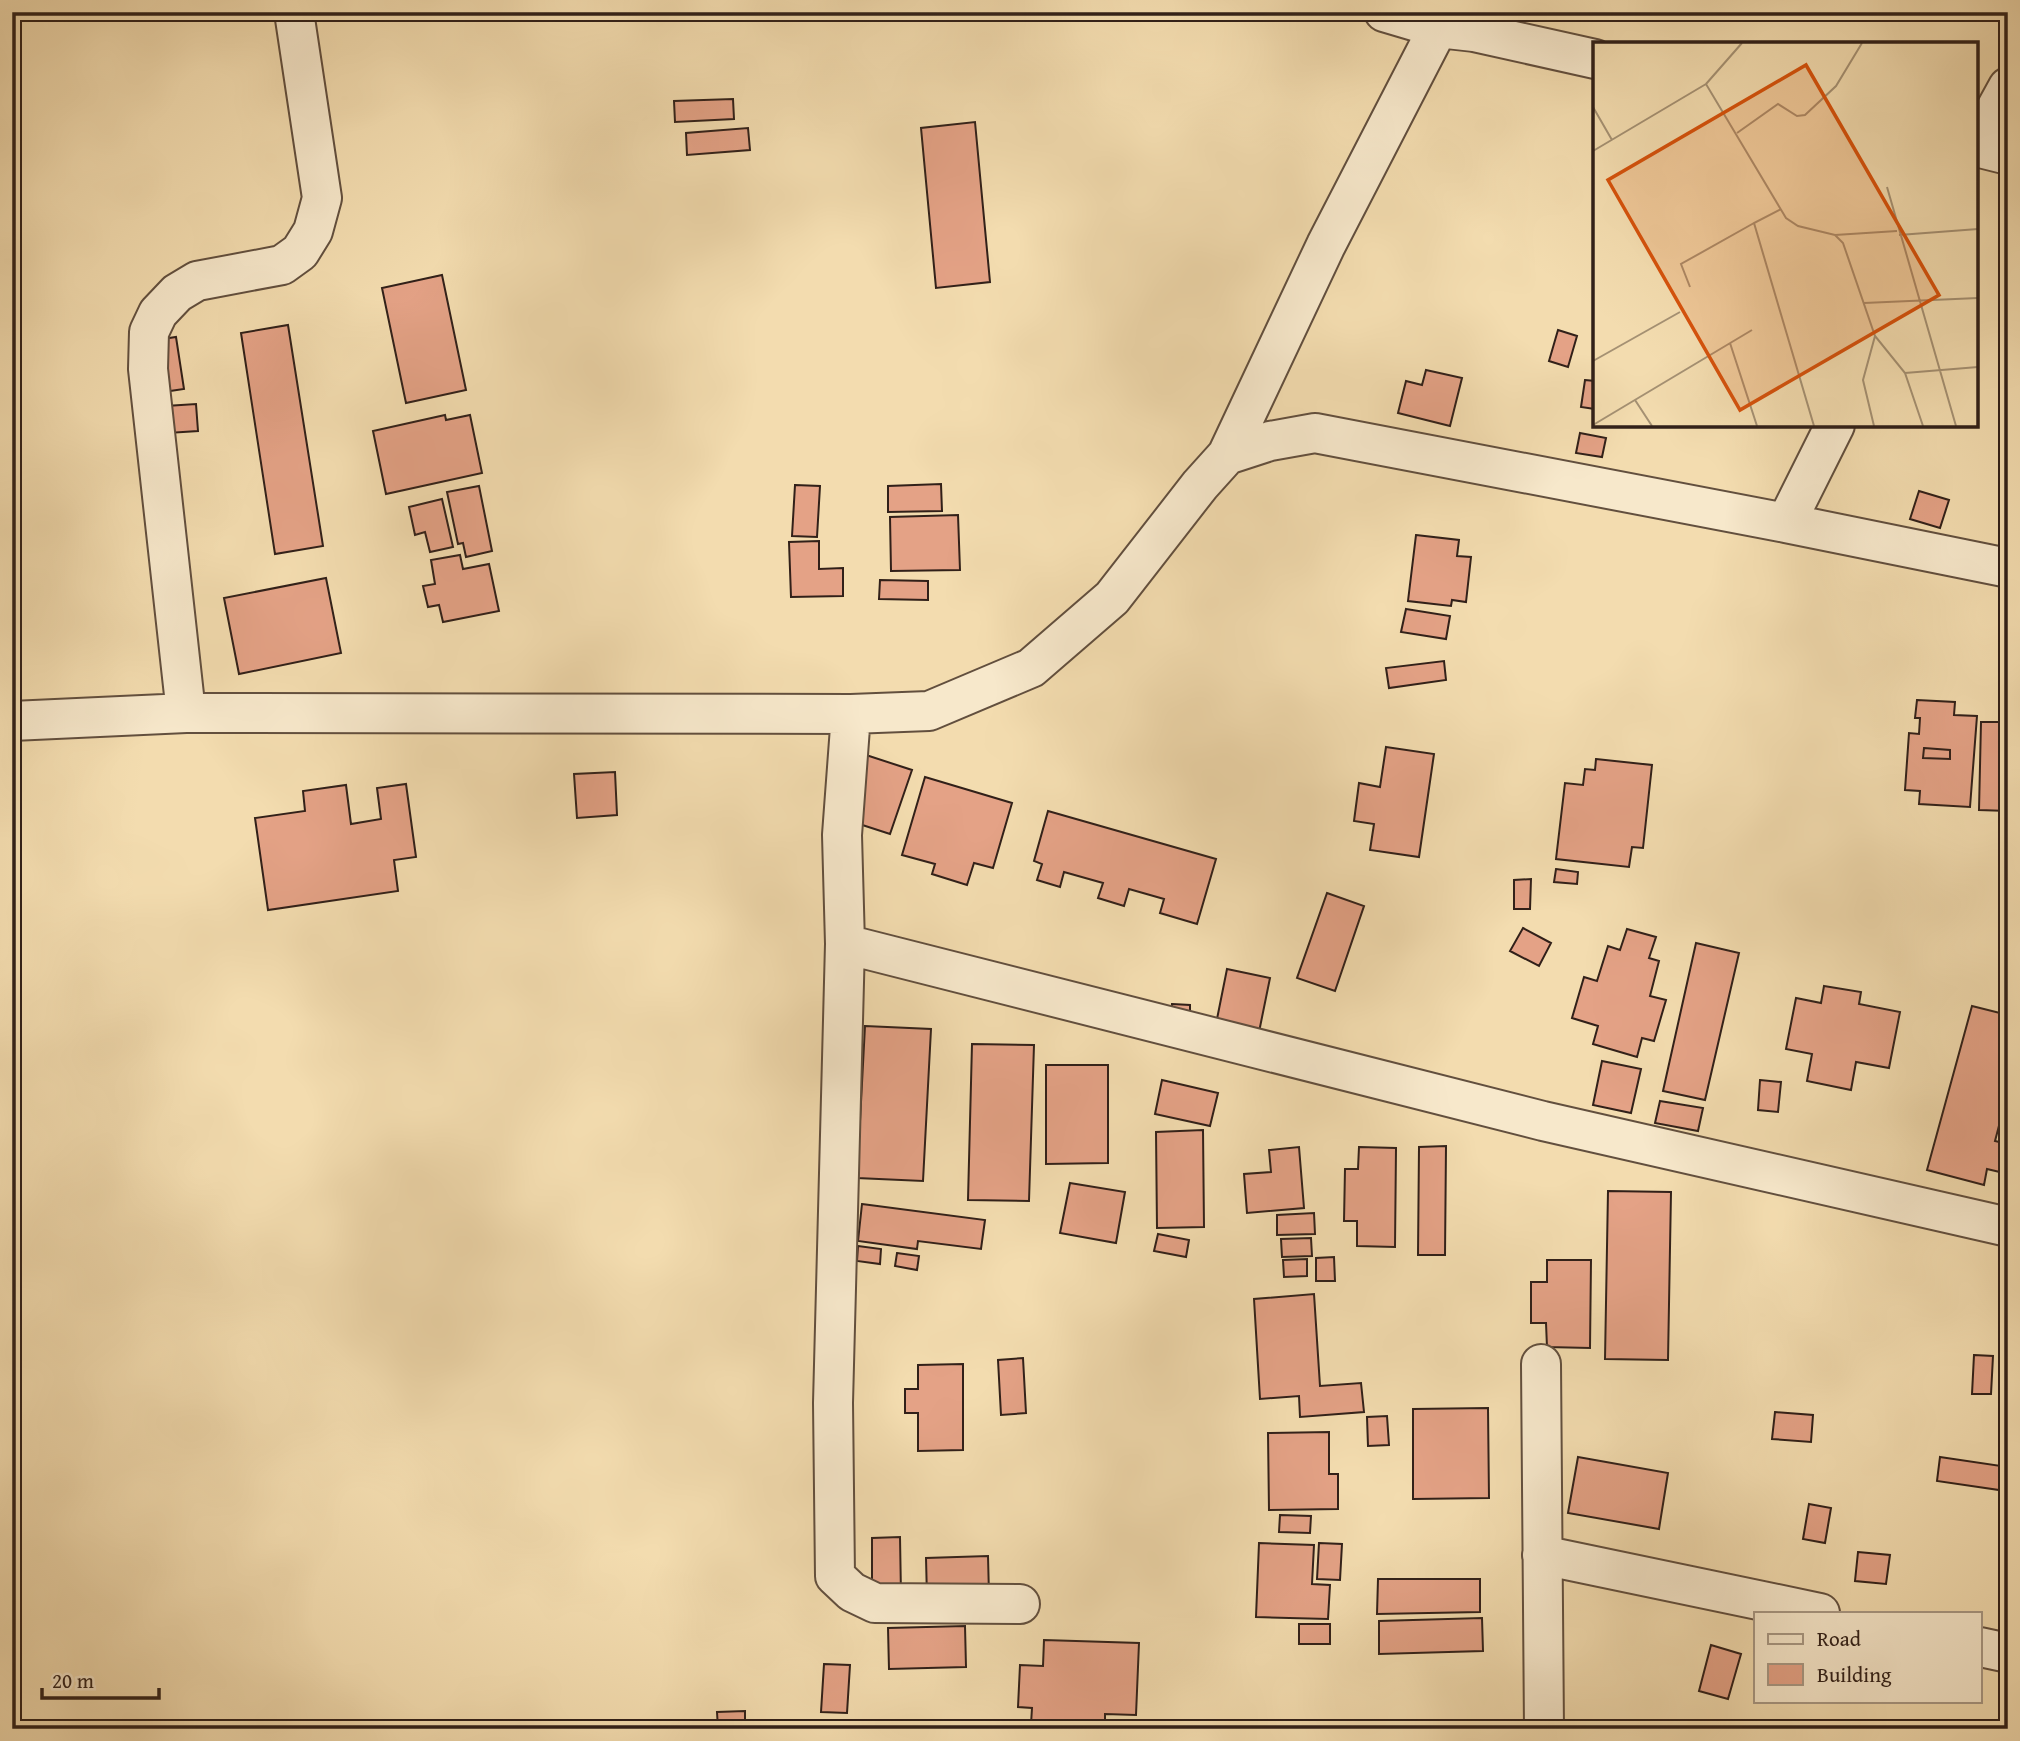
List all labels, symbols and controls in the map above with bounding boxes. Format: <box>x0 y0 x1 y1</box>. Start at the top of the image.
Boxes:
inset map <box>1593 42 1978 427</box>
legend <box>1754 1612 1982 1702</box>
text: Road <box>1817 1623 1862 1654</box>
scale bar <box>42 1657 159 1701</box>
text: Building <box>1817 1659 1892 1690</box>
text: 20 m <box>52 1665 94 1696</box>

